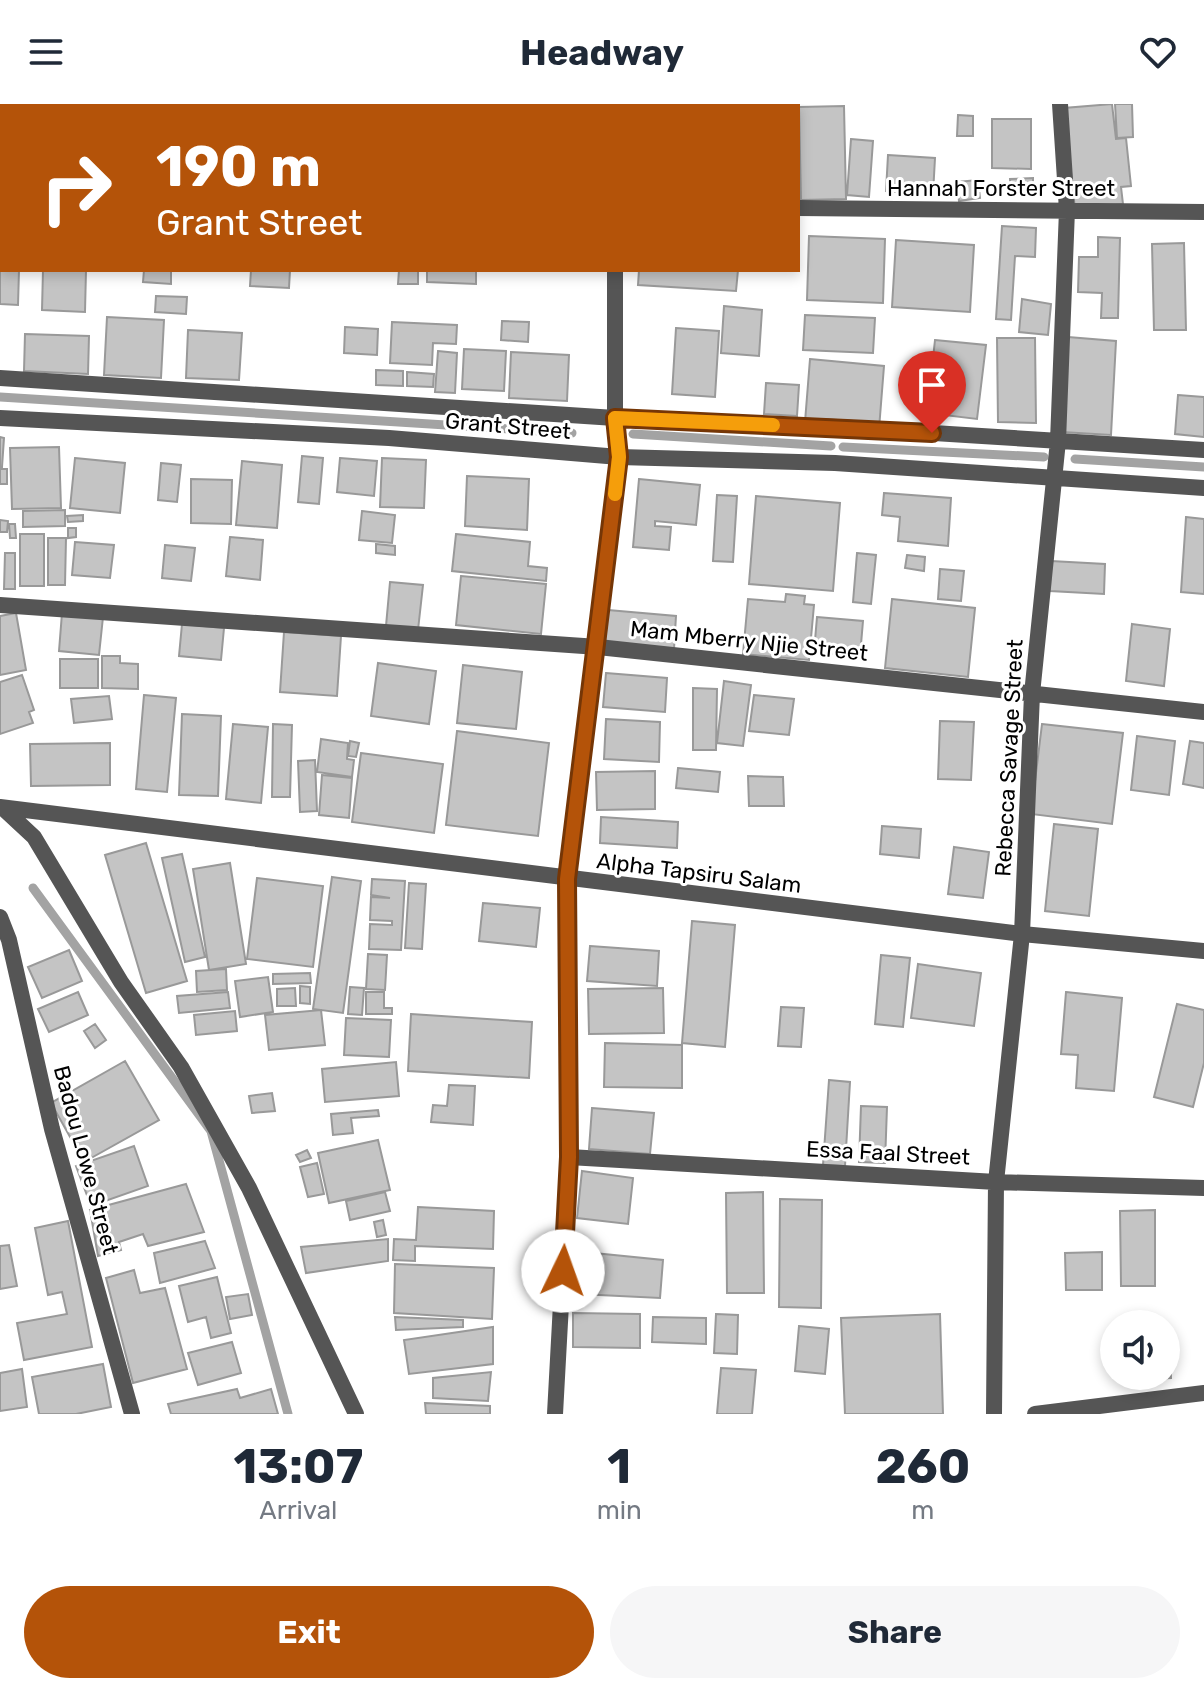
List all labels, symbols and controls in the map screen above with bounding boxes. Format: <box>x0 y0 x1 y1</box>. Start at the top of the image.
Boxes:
icon: menu <box>24 30 68 74</box>
icon: heart <box>1136 30 1180 74</box>
text: Headway <box>520 31 684 74</box>
text: 190 m <box>156 134 321 200</box>
icon: right <box>24 136 128 240</box>
street label: Hannah Forster Street <box>887 175 1115 202</box>
text: Grant Street <box>156 201 362 244</box>
pin <box>898 351 966 433</box>
icon: arrive <box>910 363 954 407</box>
street label: Grant Street <box>444 407 572 445</box>
street label: Mam Mberry Njie Street <box>629 615 870 667</box>
street label: Rebecca Savage Street <box>989 638 1029 877</box>
street label: Alpha Tapsiru Salam <box>595 847 803 899</box>
street label: Badou Lowe Street <box>48 1063 124 1258</box>
street label: Essa Faal Street <box>805 1135 971 1171</box>
position arrow <box>521 1229 605 1313</box>
map controls <box>1100 1310 1180 1390</box>
button: sound <box>1100 1310 1180 1390</box>
text: 13:07 <box>234 1438 363 1495</box>
text: 1 <box>607 1438 631 1495</box>
text: 260 <box>875 1438 970 1495</box>
text: Arrival <box>259 1495 337 1526</box>
text: min <box>597 1495 642 1526</box>
text: m <box>911 1495 934 1526</box>
button: Exit <box>24 1586 594 1678</box>
button: Share <box>610 1586 1180 1678</box>

